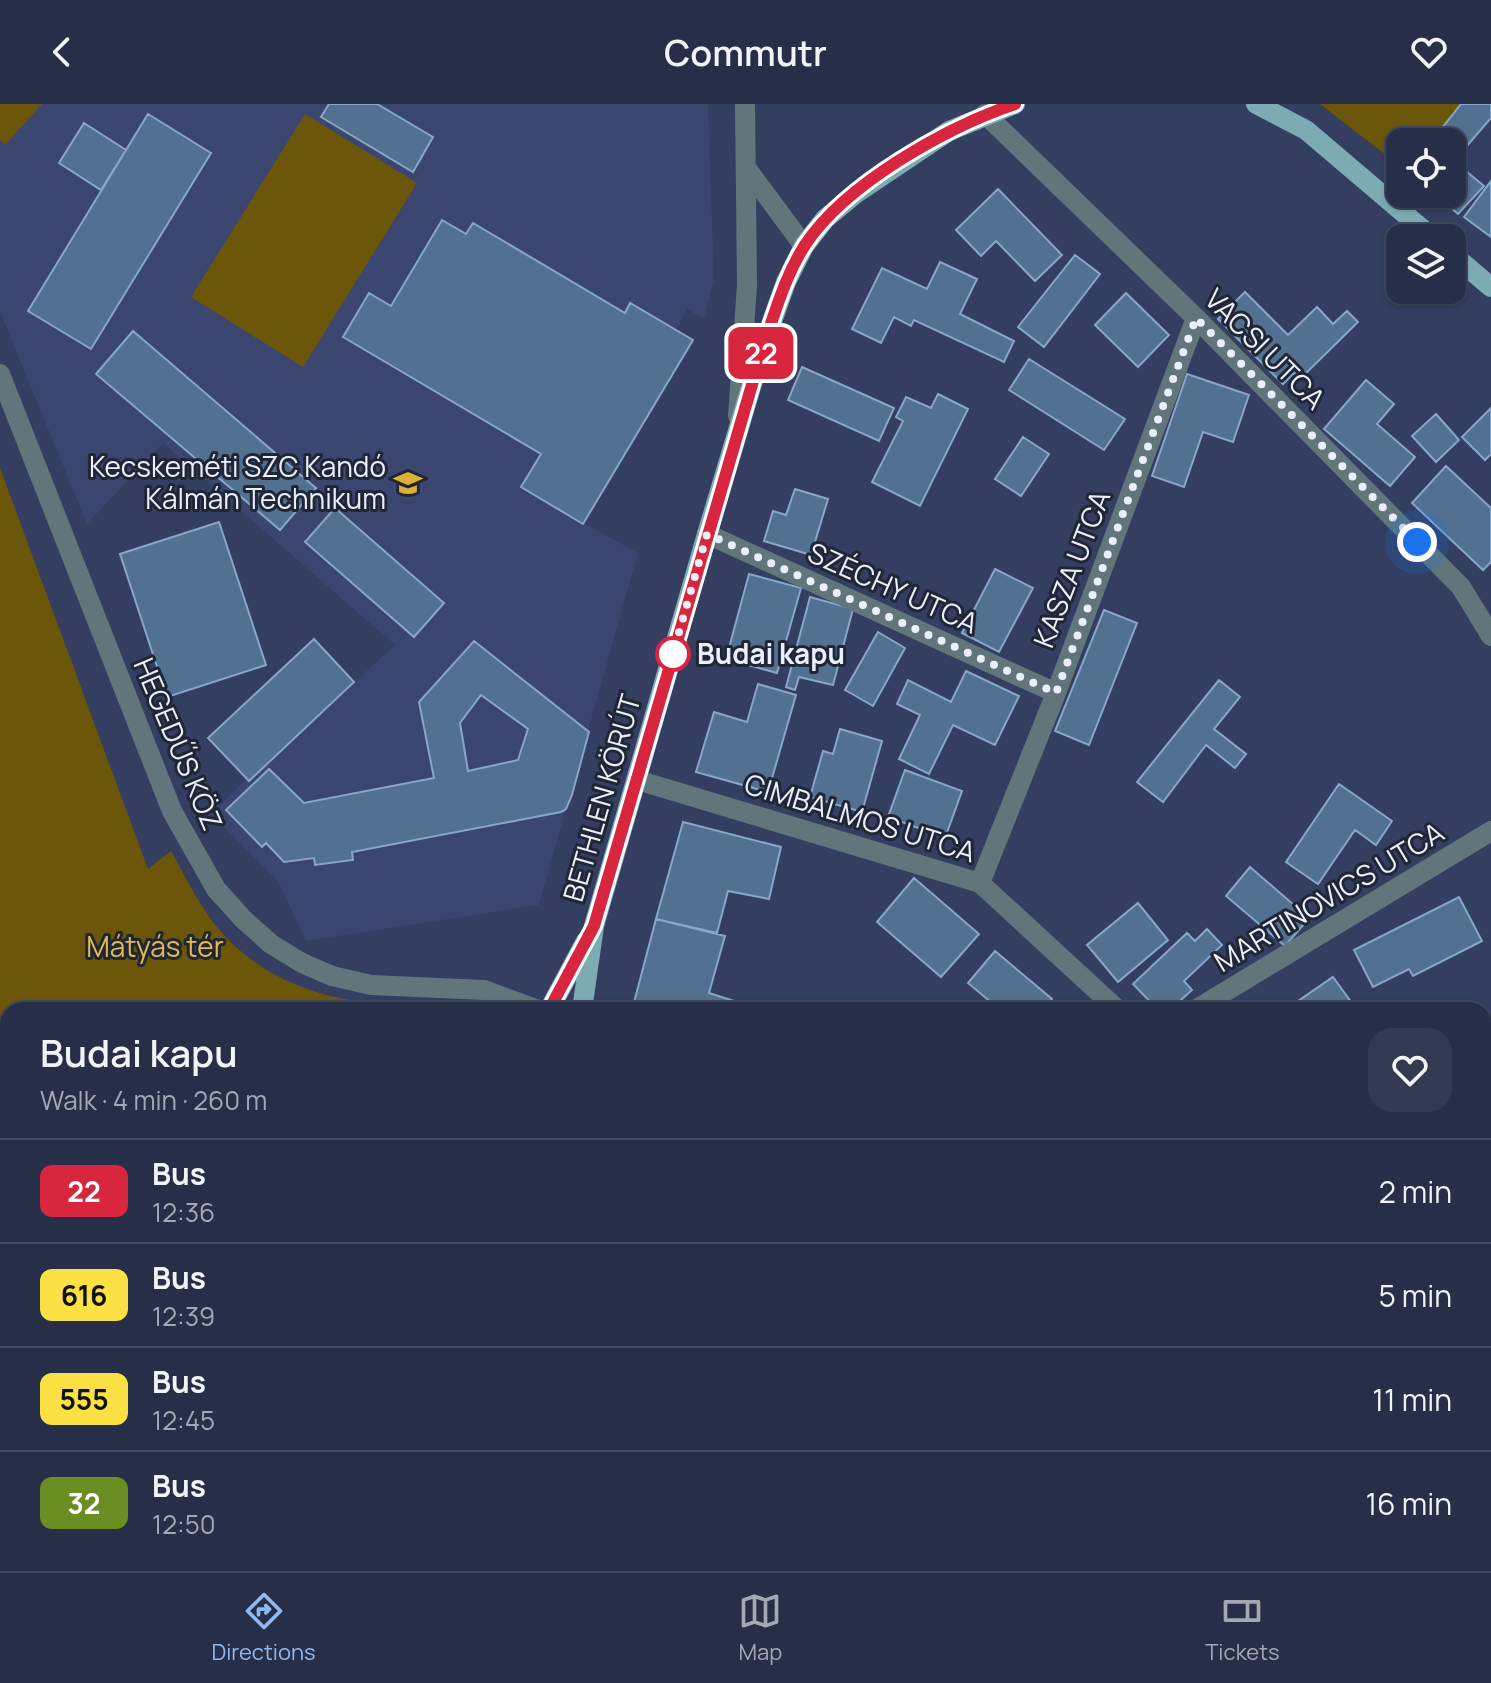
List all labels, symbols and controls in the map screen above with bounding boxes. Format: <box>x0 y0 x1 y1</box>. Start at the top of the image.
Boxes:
text: Commutr <box>664 28 827 77</box>
icon: back <box>40 30 84 74</box>
icon: heart <box>1407 30 1451 74</box>
map controls <box>1386 128 1466 304</box>
button: locate <box>1386 128 1466 208</box>
button: layers <box>1386 224 1466 304</box>
street label: VACSI UTCA <box>1197 280 1334 417</box>
line badge: 22 <box>725 327 797 379</box>
text: 22 <box>744 334 778 372</box>
place label: Kecskeméti SZC Kandó Kálmán Technikum <box>89 447 386 517</box>
school or university icon: Kecskeméti SZC Kandó Kálmán Technikum <box>393 468 423 498</box>
street label: KASZA UTCA <box>1024 485 1118 653</box>
your location <box>1397 522 1437 562</box>
street label: SZÉCHY UTCA <box>802 533 985 642</box>
place label: Budai kapu <box>697 634 845 672</box>
marker: Budai kapu <box>656 637 690 671</box>
street label: HEGEDŰS KÖZ <box>126 652 232 836</box>
street label: BETHLEN KÖRÚT <box>553 689 649 906</box>
street label: CIMBALMOS UTCA <box>740 764 981 870</box>
street label: MARTINOVICS UTCA <box>1207 812 1451 980</box>
park label: Mátyás tér <box>86 927 224 965</box>
text: Budai kapu <box>40 1026 238 1078</box>
button: heart <box>1368 1028 1452 1112</box>
text: Walk · 4 min · 260 m <box>40 1082 267 1118</box>
text: Bus <box>152 1153 206 1194</box>
text: 2 min <box>1379 1171 1452 1212</box>
text: 22 <box>67 1172 101 1210</box>
text: 12:36 <box>152 1194 215 1230</box>
text: Bus <box>152 1257 206 1298</box>
text: 5 min <box>1378 1275 1452 1316</box>
text: 616 <box>61 1276 107 1314</box>
text: 12:39 <box>152 1298 215 1334</box>
text: Bus <box>152 1361 206 1402</box>
text: 11 min <box>1372 1379 1452 1420</box>
text: 555 <box>59 1380 109 1418</box>
text: 12:45 <box>152 1402 215 1438</box>
text: Bus <box>152 1465 206 1506</box>
text: 16 min <box>1365 1483 1452 1524</box>
text: 32 <box>68 1484 100 1522</box>
text: 12:50 <box>152 1506 216 1542</box>
tab: Directions <box>211 1589 316 1667</box>
tab: Map <box>738 1589 782 1667</box>
tab: Tickets <box>1205 1589 1280 1667</box>

